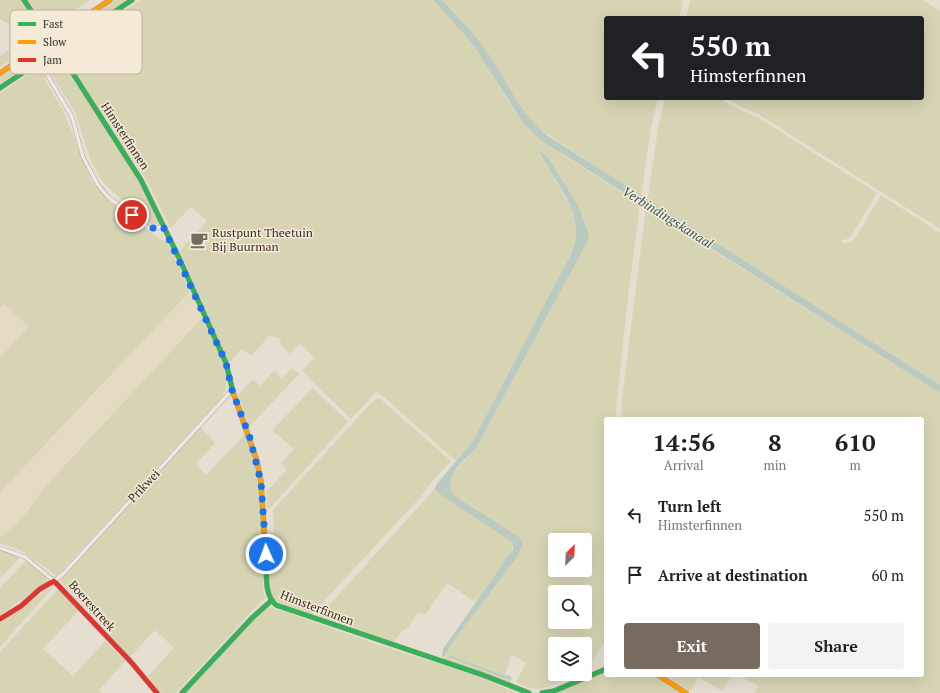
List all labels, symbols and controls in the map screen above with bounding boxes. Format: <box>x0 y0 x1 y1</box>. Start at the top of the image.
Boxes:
legend <box>10 10 142 74</box>
text: Fast <box>43 17 63 31</box>
text: 550 m <box>690 27 771 64</box>
icon: left <box>624 32 676 84</box>
text: Slow <box>43 35 67 49</box>
text: Jam <box>43 53 62 67</box>
text: Himsterfinnen <box>690 63 806 87</box>
street label: Himsterfinnen <box>98 99 153 172</box>
water label: Verbindingskanaal <box>619 182 717 252</box>
pin <box>115 198 149 232</box>
icon: arrive <box>121 204 143 226</box>
place label: Rustpunt Theetuin Bij Buurman <box>212 225 313 254</box>
cafe icon: Rustpunt Theetuin Bij Buurman <box>189 230 209 250</box>
text: 14:56 <box>652 426 715 458</box>
text: 8 <box>768 426 782 458</box>
text: 610 <box>835 426 875 458</box>
text: Arrival <box>664 456 704 474</box>
text: min <box>763 456 786 474</box>
text: m <box>850 456 861 474</box>
street label: Prikwei <box>125 466 163 505</box>
text: Turn left <box>658 496 722 516</box>
icon: left <box>624 504 646 526</box>
text: 550 m <box>863 505 904 525</box>
text: Himsterfinnen <box>658 516 742 534</box>
position arrow <box>245 533 287 575</box>
north arrow <box>548 533 592 577</box>
map controls <box>548 533 592 681</box>
icon: arrive <box>624 564 646 586</box>
text: Arrive at destination <box>658 565 808 585</box>
text: 60 m <box>871 565 904 585</box>
street label: Boerestreek <box>66 577 120 635</box>
button: search <box>548 585 592 629</box>
street label: Himsterfinnen <box>278 587 356 628</box>
button: Exit <box>624 623 760 669</box>
button: Share <box>768 623 904 669</box>
button: layers <box>548 637 592 681</box>

